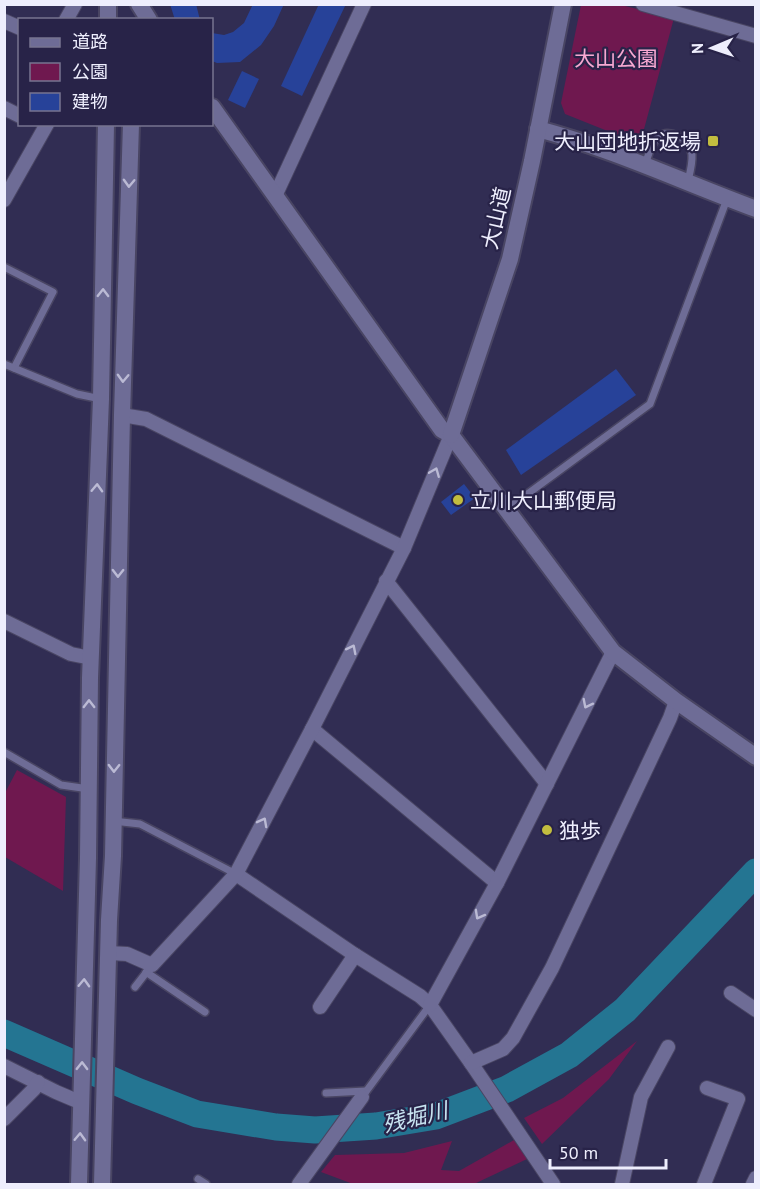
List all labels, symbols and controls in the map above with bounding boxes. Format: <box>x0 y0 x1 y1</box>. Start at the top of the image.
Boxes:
legend <box>18 18 213 126</box>
north arrow <box>682 18 742 78</box>
text: 道路 <box>72 30 108 53</box>
text: N <box>687 43 707 54</box>
park label: 大山公園 <box>574 45 658 72</box>
text: 公園 <box>72 60 108 83</box>
text: 建物 <box>72 90 108 113</box>
place label: 大山団地折返場 <box>554 128 701 155</box>
marker: 大山団地折返場 <box>706 134 720 148</box>
one-way arrow <box>122 178 135 187</box>
street label: 大山道 <box>476 184 516 252</box>
one-way arrow <box>96 289 109 298</box>
one-way arrow <box>116 373 129 382</box>
one-way arrow <box>428 468 440 479</box>
one-way arrow <box>91 484 103 493</box>
place label: 立川大山郵便局 <box>470 487 617 514</box>
marker: 立川大山郵便局 <box>451 493 465 507</box>
one-way arrow <box>112 568 125 577</box>
one-way arrow <box>345 644 357 655</box>
one-way arrow <box>583 698 594 709</box>
one-way arrow <box>83 700 95 709</box>
one-way arrow <box>108 763 121 772</box>
place label: 独歩 <box>559 817 601 844</box>
one-way arrow <box>256 818 267 829</box>
marker: 独歩 <box>540 823 554 837</box>
one-way arrow <box>475 909 486 919</box>
one-way arrow <box>78 979 90 988</box>
one-way arrow <box>76 1061 88 1070</box>
water label: 残堀川 <box>380 1095 452 1138</box>
scale bar <box>550 1132 666 1170</box>
one-way arrow <box>74 1133 87 1142</box>
text: 50 m <box>559 1141 598 1164</box>

